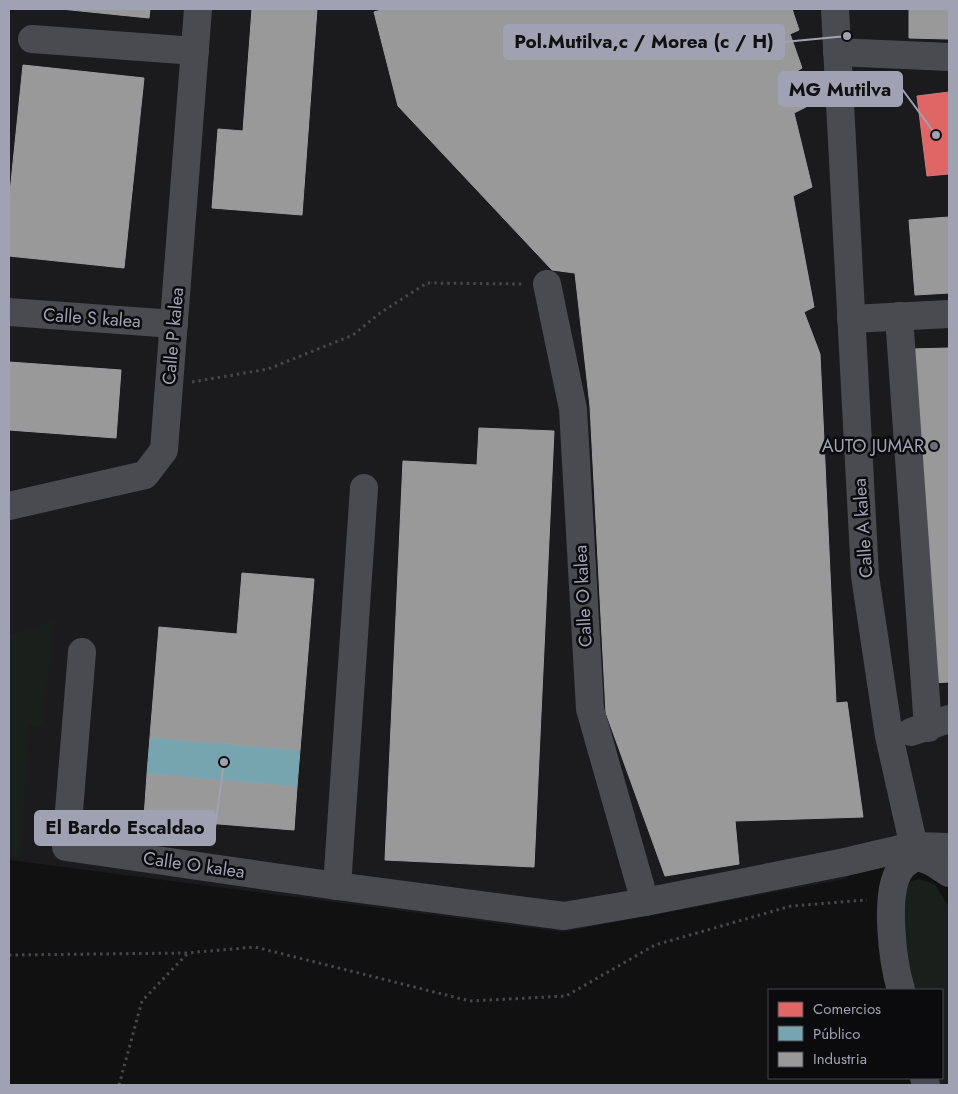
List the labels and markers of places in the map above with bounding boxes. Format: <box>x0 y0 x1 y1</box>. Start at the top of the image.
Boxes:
callout: Pol.Mutilva,c / Morea (c / H) <box>504 25 784 59</box>
callout: MG Mutilva <box>779 72 902 106</box>
place label: AUTO JUMAR <box>822 433 924 459</box>
marker: AUTO JUMAR <box>928 440 940 452</box>
callout: El Bardo Escaldao <box>35 811 215 845</box>

